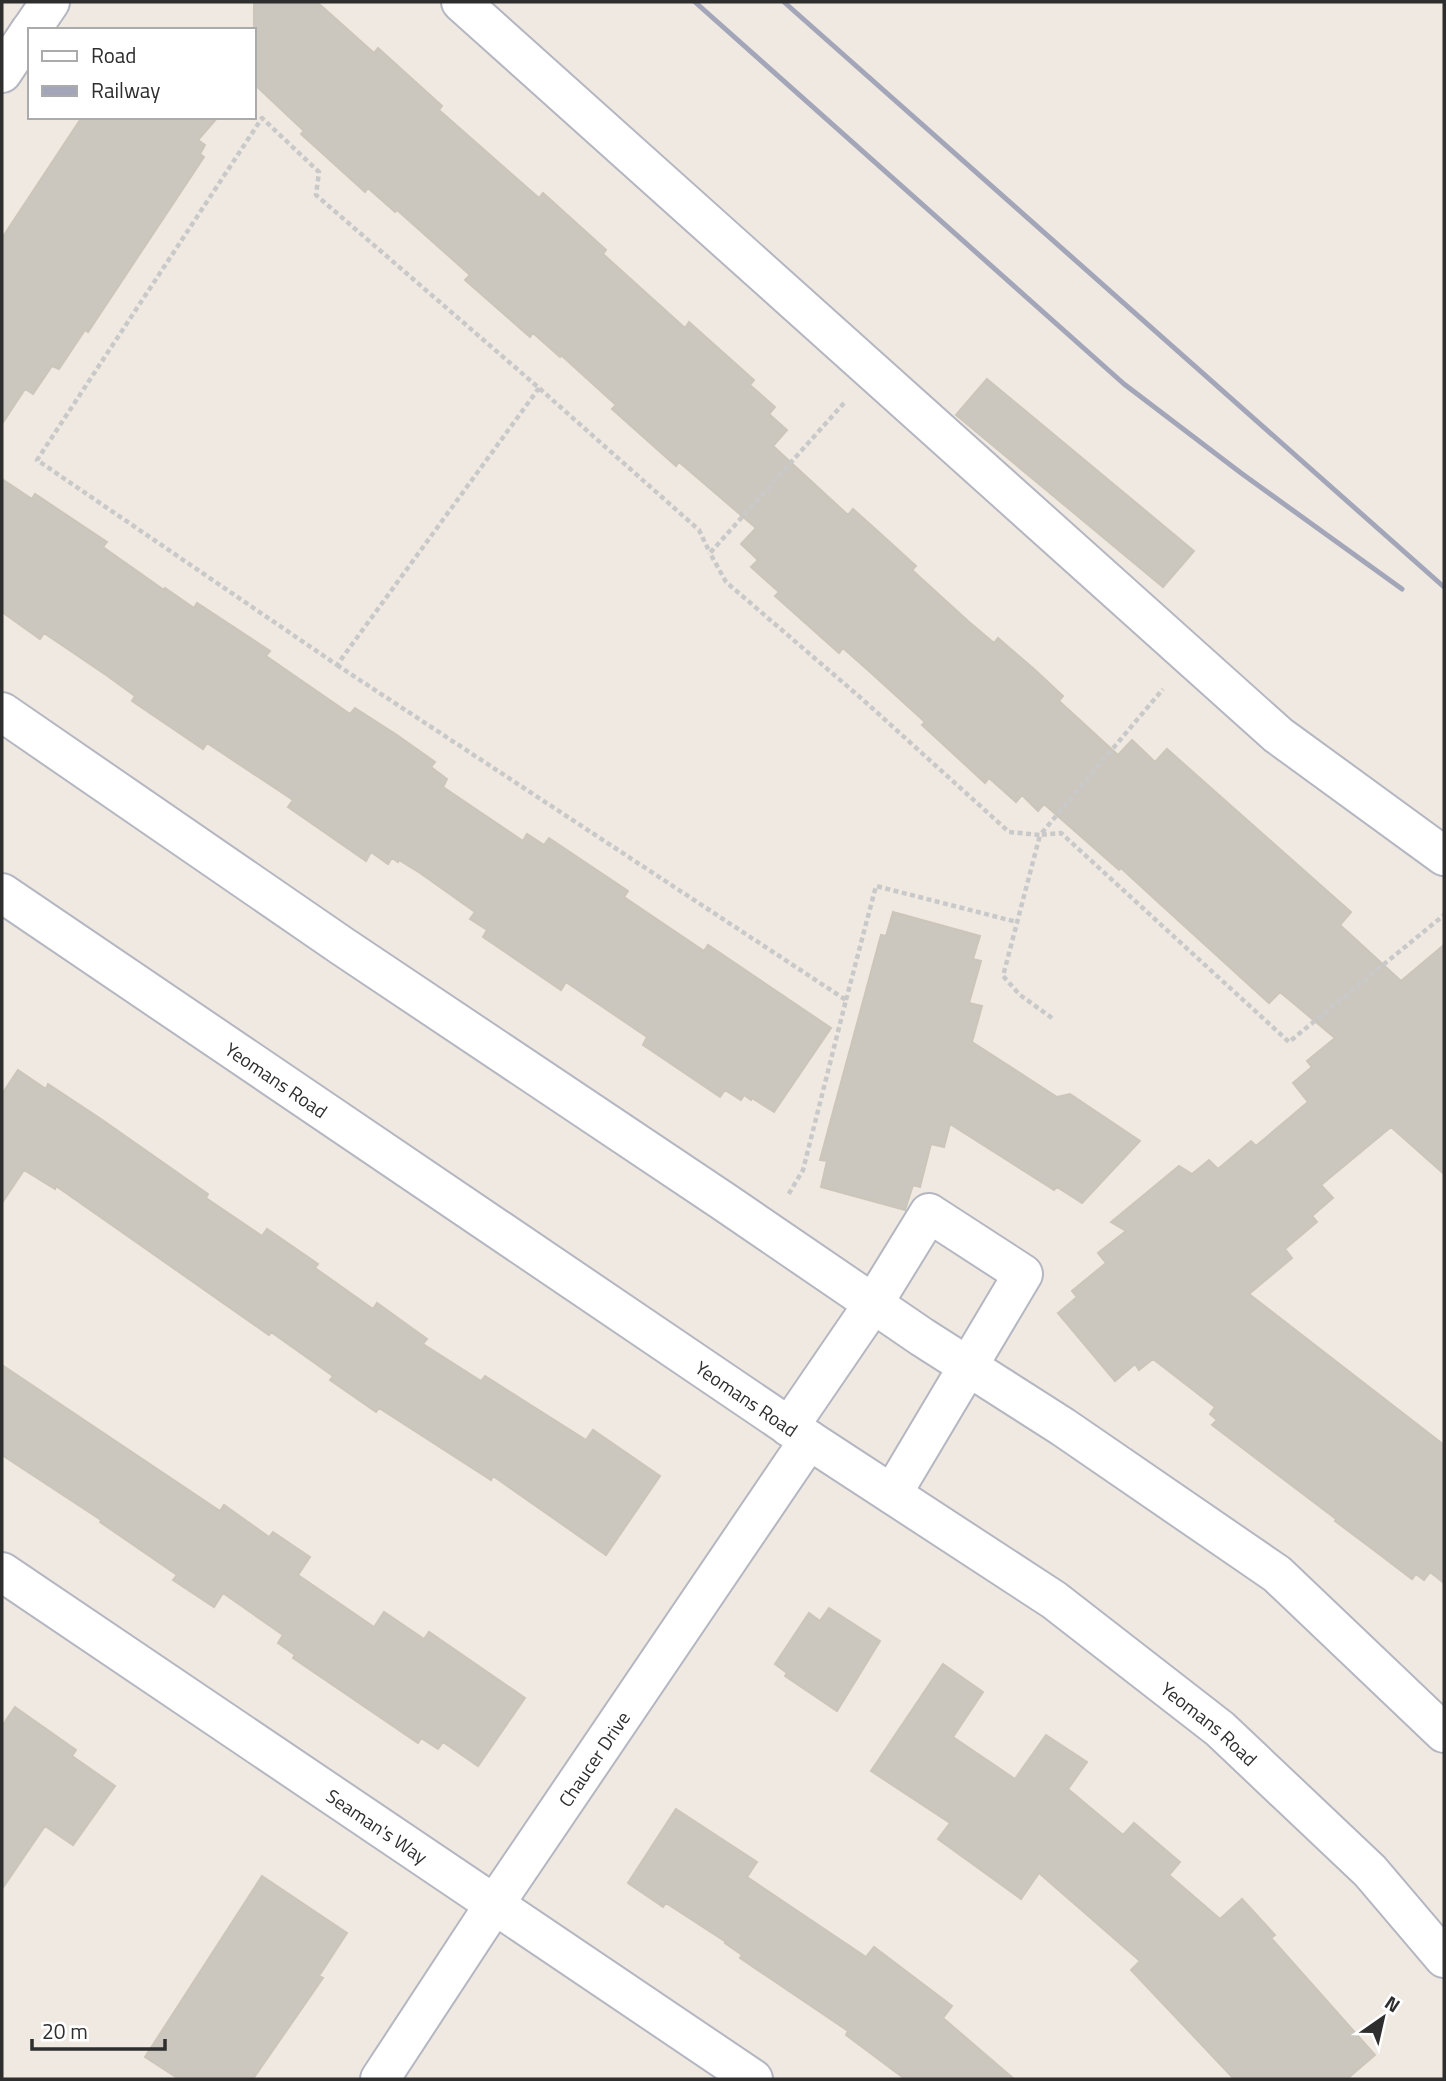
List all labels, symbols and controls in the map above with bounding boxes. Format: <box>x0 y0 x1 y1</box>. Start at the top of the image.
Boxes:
legend <box>28 28 256 119</box>
text: Road <box>91 39 136 71</box>
text: Railway <box>91 74 160 106</box>
street label: Yeomans Road <box>220 1034 334 1124</box>
street label: Yeomans Road <box>690 1353 804 1443</box>
street label: Yeomans Road <box>1155 1674 1264 1772</box>
street label: Chaucer Drive <box>550 1705 636 1812</box>
street label: Seaman's Way <box>321 1781 434 1870</box>
north arrow <box>1348 1983 1418 2053</box>
text: N <box>1379 1988 1406 2019</box>
scale bar <box>32 2008 164 2052</box>
text: 20 m <box>42 2015 88 2047</box>

